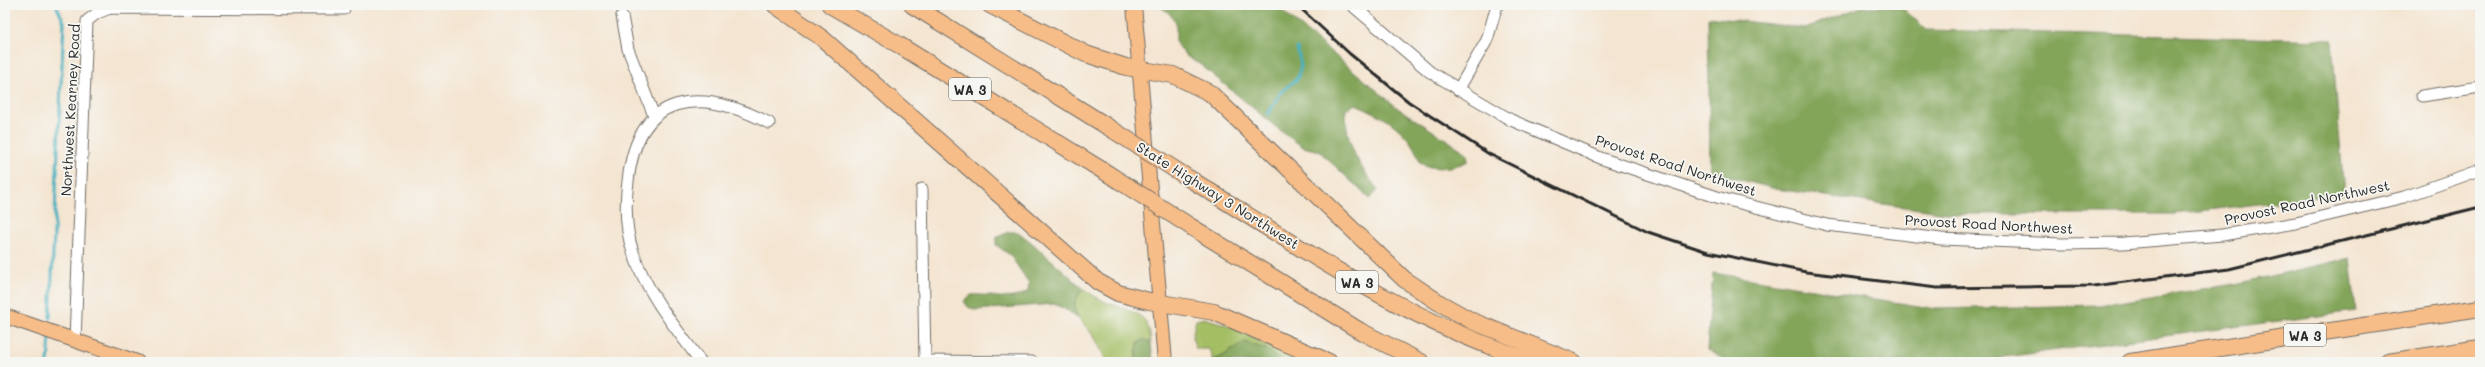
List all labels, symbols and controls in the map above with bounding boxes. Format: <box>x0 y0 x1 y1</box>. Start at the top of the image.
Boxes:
street label: Northwest Kearney Road <box>56 23 84 197</box>
road number: WA 3 <box>949 78 991 100</box>
street label: Provost Road Northwest <box>1593 130 1759 200</box>
street label: State Highway 3 Northwest <box>1133 137 1303 253</box>
street label: Provost Road Northwest <box>2223 175 2391 229</box>
street label: Provost Road Northwest <box>1904 210 2074 238</box>
road number: WA 3 <box>1336 271 1378 293</box>
road number: WA 3 <box>2284 324 2326 346</box>

